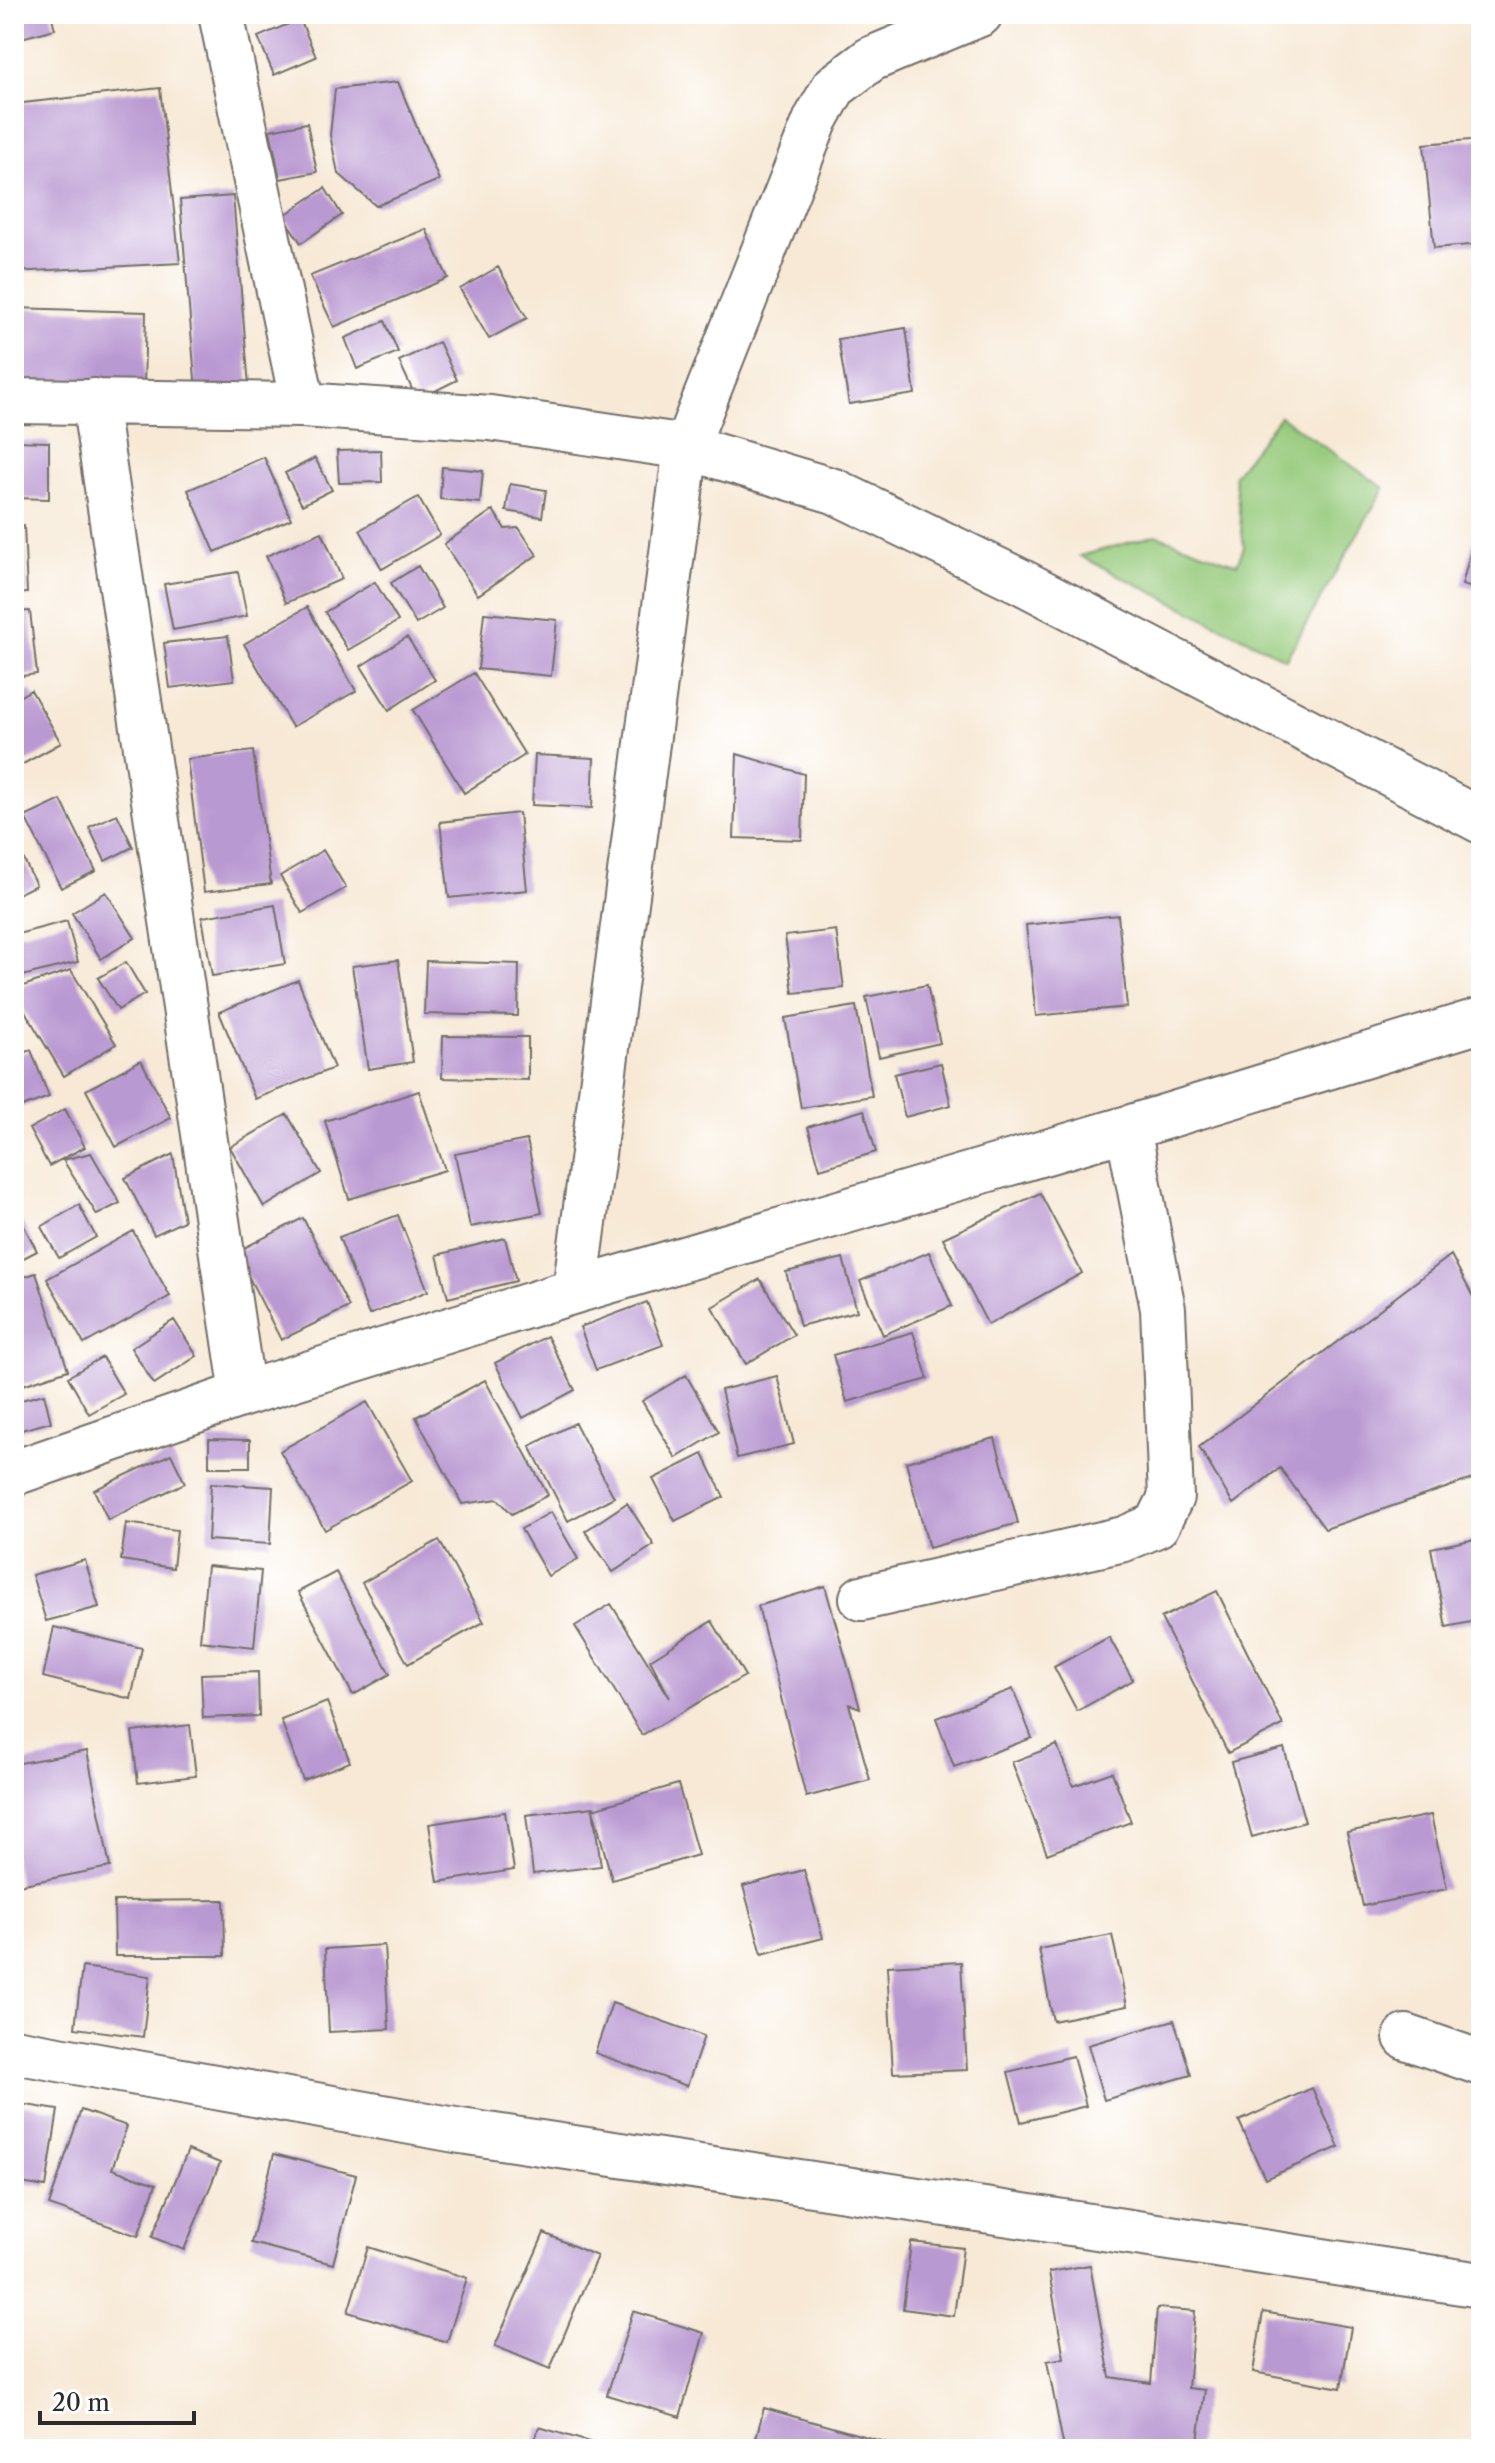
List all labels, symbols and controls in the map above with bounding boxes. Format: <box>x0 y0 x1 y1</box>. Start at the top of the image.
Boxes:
scale bar <box>40 2375 194 2425</box>
text: 20 m <box>52 2388 110 2417</box>

